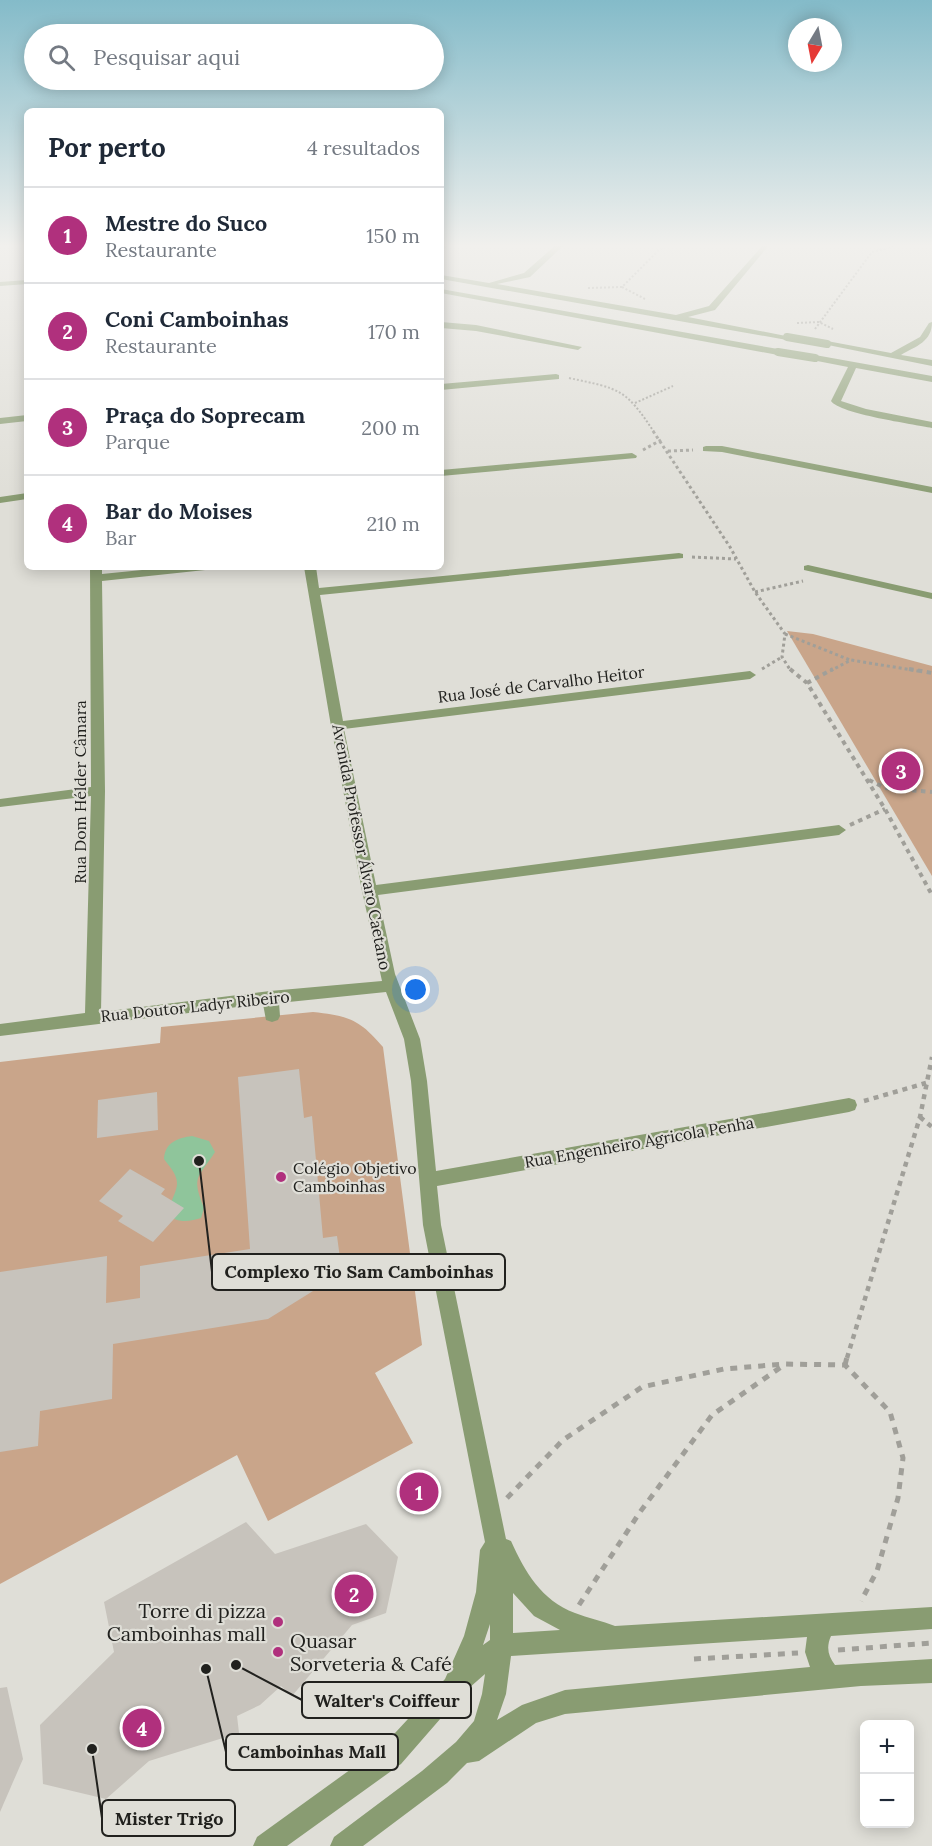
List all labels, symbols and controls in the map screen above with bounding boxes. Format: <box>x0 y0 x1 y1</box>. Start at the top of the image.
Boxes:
north arrow <box>788 18 842 72</box>
search box <box>24 24 444 90</box>
icon: search <box>45 41 78 74</box>
text: Pesquisar aqui <box>93 43 240 71</box>
text: Por perto <box>48 131 166 164</box>
text: 4 resultados <box>307 135 420 160</box>
text: Mestre do Suco <box>105 209 267 237</box>
text: 1 <box>63 223 72 248</box>
text: 150 m <box>366 223 420 248</box>
text: Restaurante <box>105 237 217 262</box>
text: Coni Camboinhas <box>105 305 289 333</box>
text: 2 <box>62 319 73 344</box>
text: 170 m <box>368 319 420 344</box>
text: Restaurante <box>105 333 217 358</box>
text: Praça do Soprecam <box>105 401 305 429</box>
text: 3 <box>62 415 73 440</box>
text: 200 m <box>361 415 420 440</box>
text: Parque <box>105 429 170 454</box>
text: Bar do Moises <box>105 497 252 525</box>
text: 4 <box>62 511 73 536</box>
text: 210 m <box>366 511 420 536</box>
text: Bar <box>105 525 136 550</box>
street label: Rua José de Carvalho Heitor <box>436 661 646 707</box>
street label: Rua Dom Hélder Câmara <box>70 700 90 884</box>
street label: Avenida Professor Álvaro Caetano <box>328 721 396 972</box>
pin: 3 <box>882 748 920 794</box>
your location <box>401 975 430 1004</box>
street label: Rua Doutor Ladyr Ribeiro <box>100 986 290 1026</box>
street label: Rua Engenheiro Agricola Penha <box>523 1112 755 1172</box>
place label: Colégio Objetivo Camboinhas <box>293 1158 417 1196</box>
marker: Colégio Objetivo Camboinhas <box>274 1170 288 1184</box>
callout: Complexo Tio Sam Camboinhas <box>212 1254 505 1290</box>
text: Complexo Tio Sam Camboinhas <box>224 1260 494 1283</box>
pin: 1 <box>400 1470 438 1514</box>
pin: 2 <box>334 1572 374 1616</box>
place label: Torre di pizza Camboinhas mall <box>107 1598 266 1646</box>
marker: Torre di pizza Camboinhas mall <box>271 1615 285 1629</box>
place label: Quasar Sorveteria & Café <box>290 1628 452 1676</box>
marker: Quasar Sorveteria & Café <box>271 1645 285 1659</box>
callout: Walter's Coiffeur <box>302 1682 471 1718</box>
text: Walter's Coiffeur <box>314 1689 460 1712</box>
pin: 4 <box>122 1706 162 1750</box>
map controls <box>860 1720 914 1828</box>
button: + <box>860 1720 914 1774</box>
callout: Camboinhas Mall <box>226 1734 398 1770</box>
text: Camboinhas Mall <box>238 1740 387 1763</box>
button: − <box>860 1774 914 1828</box>
callout: Mister Trigo <box>102 1800 235 1836</box>
text: Mister Trigo <box>115 1807 223 1830</box>

